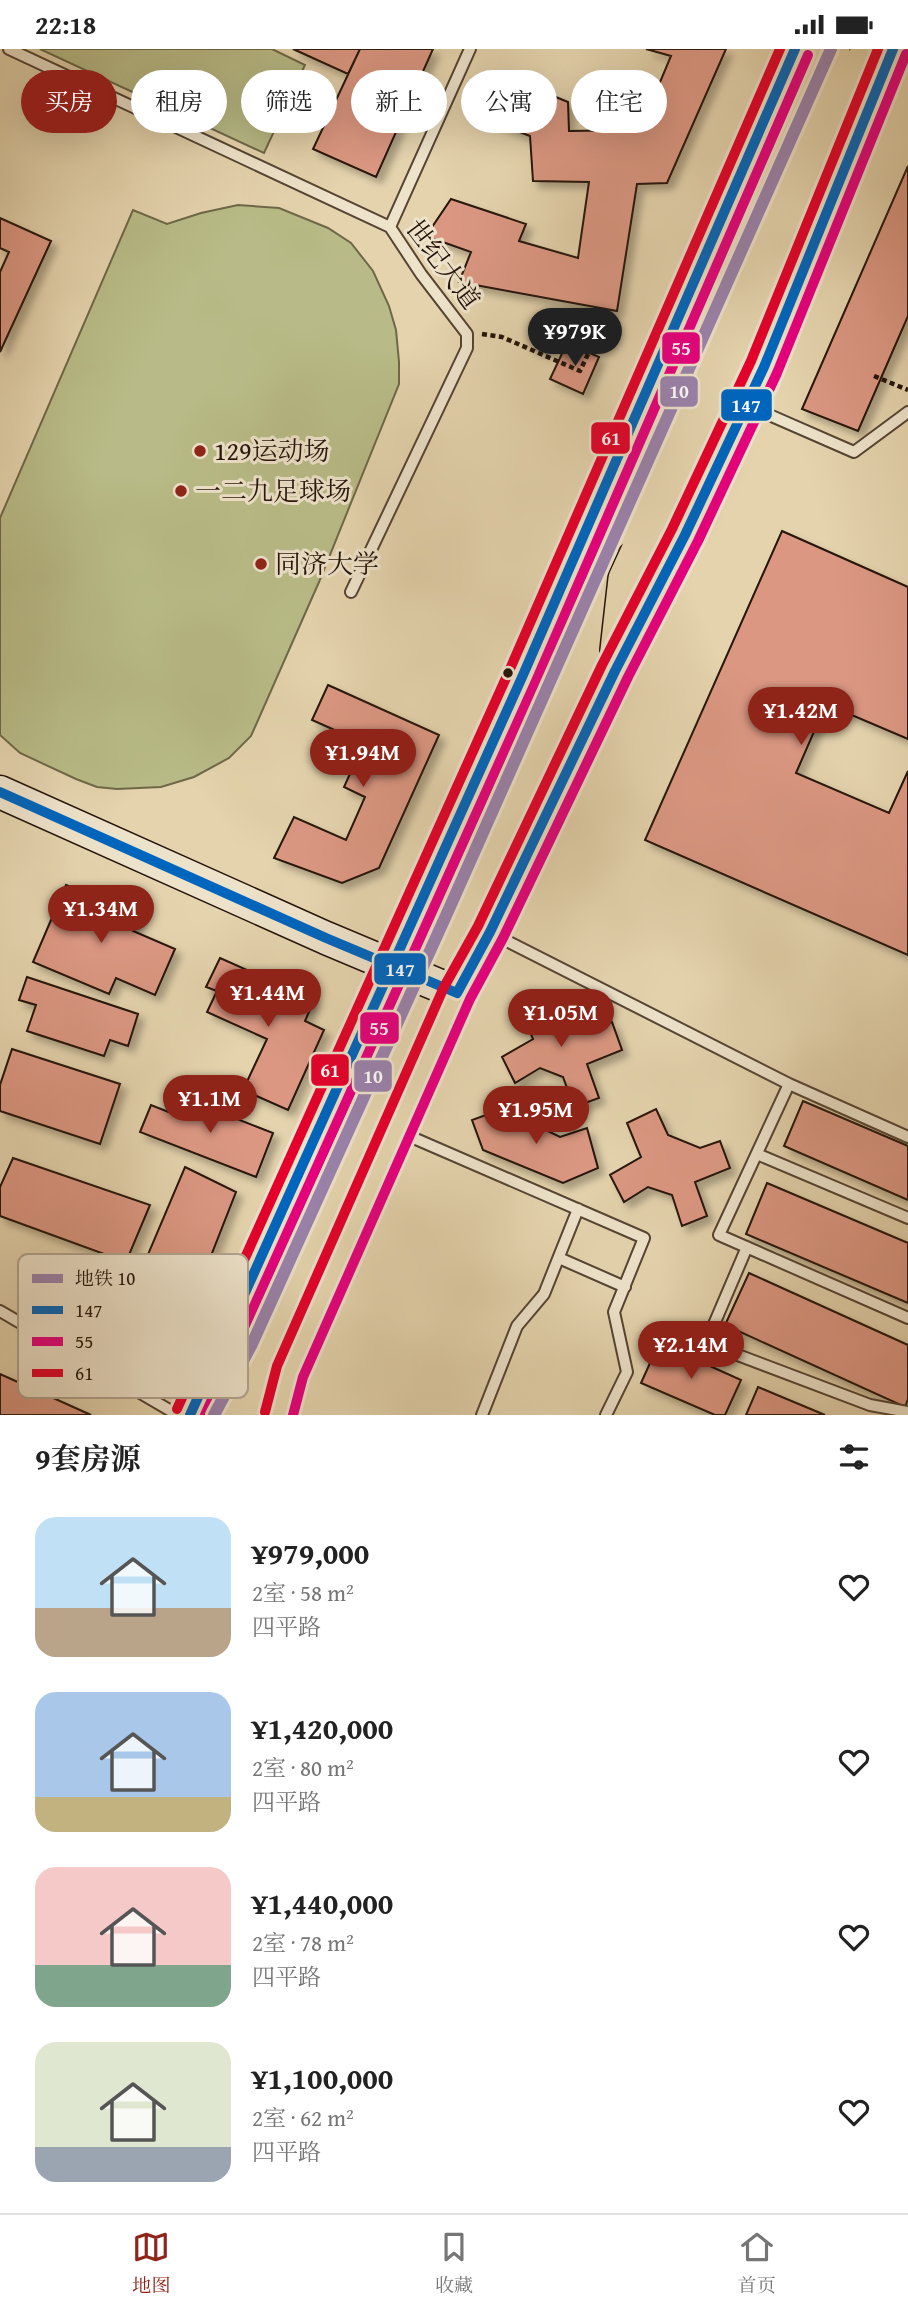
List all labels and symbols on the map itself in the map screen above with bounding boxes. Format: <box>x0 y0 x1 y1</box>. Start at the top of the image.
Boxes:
street label: 世纪大道 <box>397 210 490 317</box>
pin: ¥979K <box>526 309 624 368</box>
line badge: 55 <box>661 331 701 365</box>
text: 55 <box>671 334 691 362</box>
line badge: 10 <box>659 375 699 408</box>
text: 10 <box>669 377 689 405</box>
line badge: 147 <box>720 388 773 422</box>
text: 147 <box>731 391 761 419</box>
line badge: 61 <box>590 421 631 455</box>
text: 61 <box>601 424 621 452</box>
place label: 129运动场 <box>214 431 330 470</box>
marker: 129运动场 <box>192 443 208 459</box>
place label: 一二九足球场 <box>195 471 351 510</box>
marker: 一二九足球场 <box>173 483 189 499</box>
place label: 同济大学 <box>275 544 379 583</box>
marker: 同济大学 <box>253 556 269 572</box>
unlabelled marker <box>501 666 515 680</box>
pin: ¥1.42M <box>744 687 858 747</box>
pin: ¥1.94M <box>306 729 420 789</box>
pin: ¥1.34M <box>44 885 158 945</box>
line badge: 147 <box>373 952 427 986</box>
text: 147 <box>385 955 415 983</box>
pin: ¥1.44M <box>211 969 325 1029</box>
pin: ¥1.05M <box>504 989 618 1049</box>
line badge: 55 <box>359 1011 400 1045</box>
text: 55 <box>369 1014 389 1042</box>
line badge: 61 <box>310 1053 350 1087</box>
text: 61 <box>320 1056 340 1084</box>
line badge: 10 <box>353 1059 393 1093</box>
text: 10 <box>363 1062 383 1090</box>
pin: ¥1.1M <box>161 1075 259 1135</box>
pin: ¥1.95M <box>479 1087 593 1146</box>
legend <box>18 1254 248 1398</box>
text: 地铁 10 <box>75 1264 135 1292</box>
text: 147 <box>75 1296 102 1324</box>
pin: ¥2.14M <box>634 1321 748 1381</box>
text: 55 <box>75 1327 93 1355</box>
text: 61 <box>75 1359 93 1387</box>

